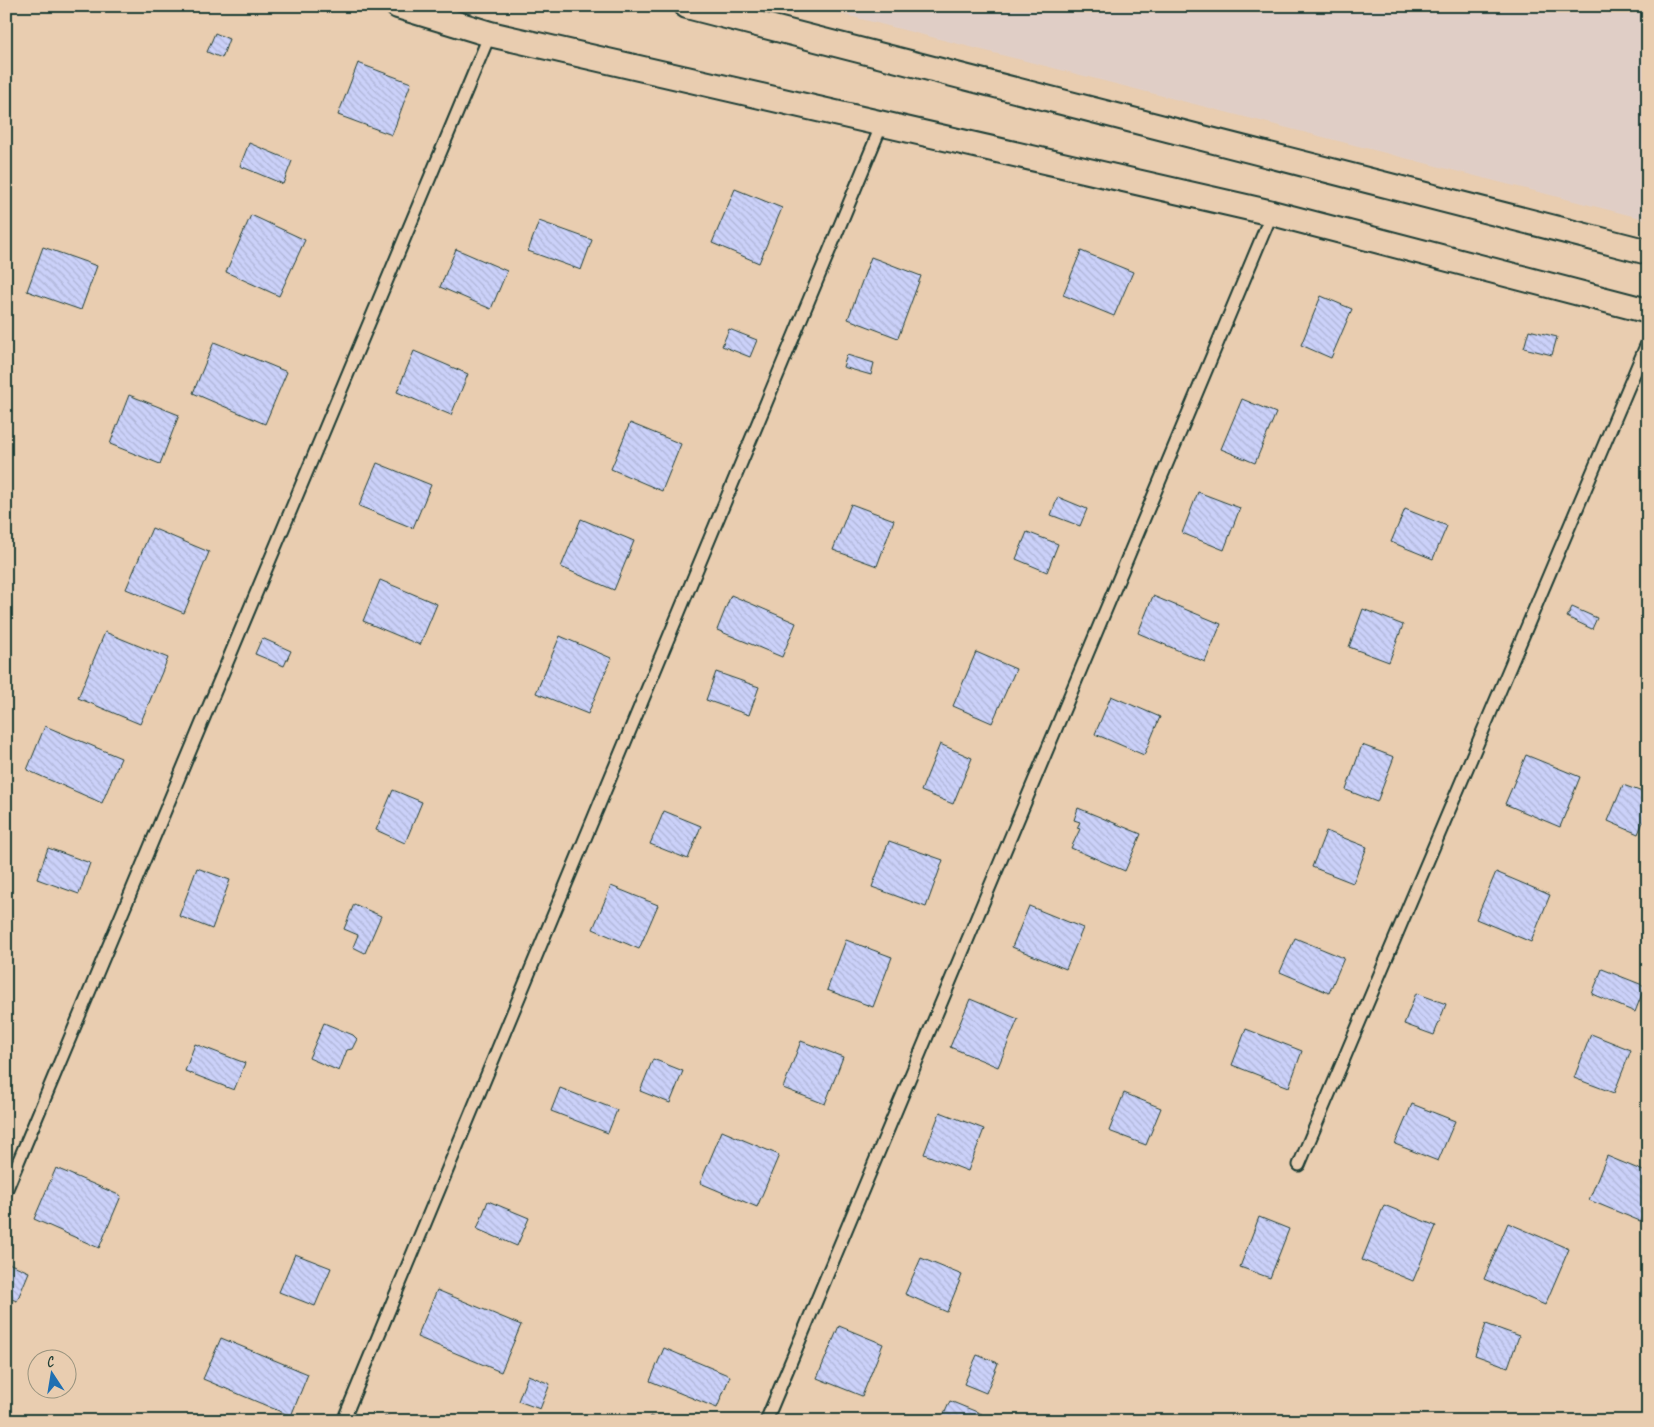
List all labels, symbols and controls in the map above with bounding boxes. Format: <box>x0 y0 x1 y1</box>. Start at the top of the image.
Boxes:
north arrow <box>28 1350 78 1400</box>
text: С <box>44 1352 57 1371</box>

